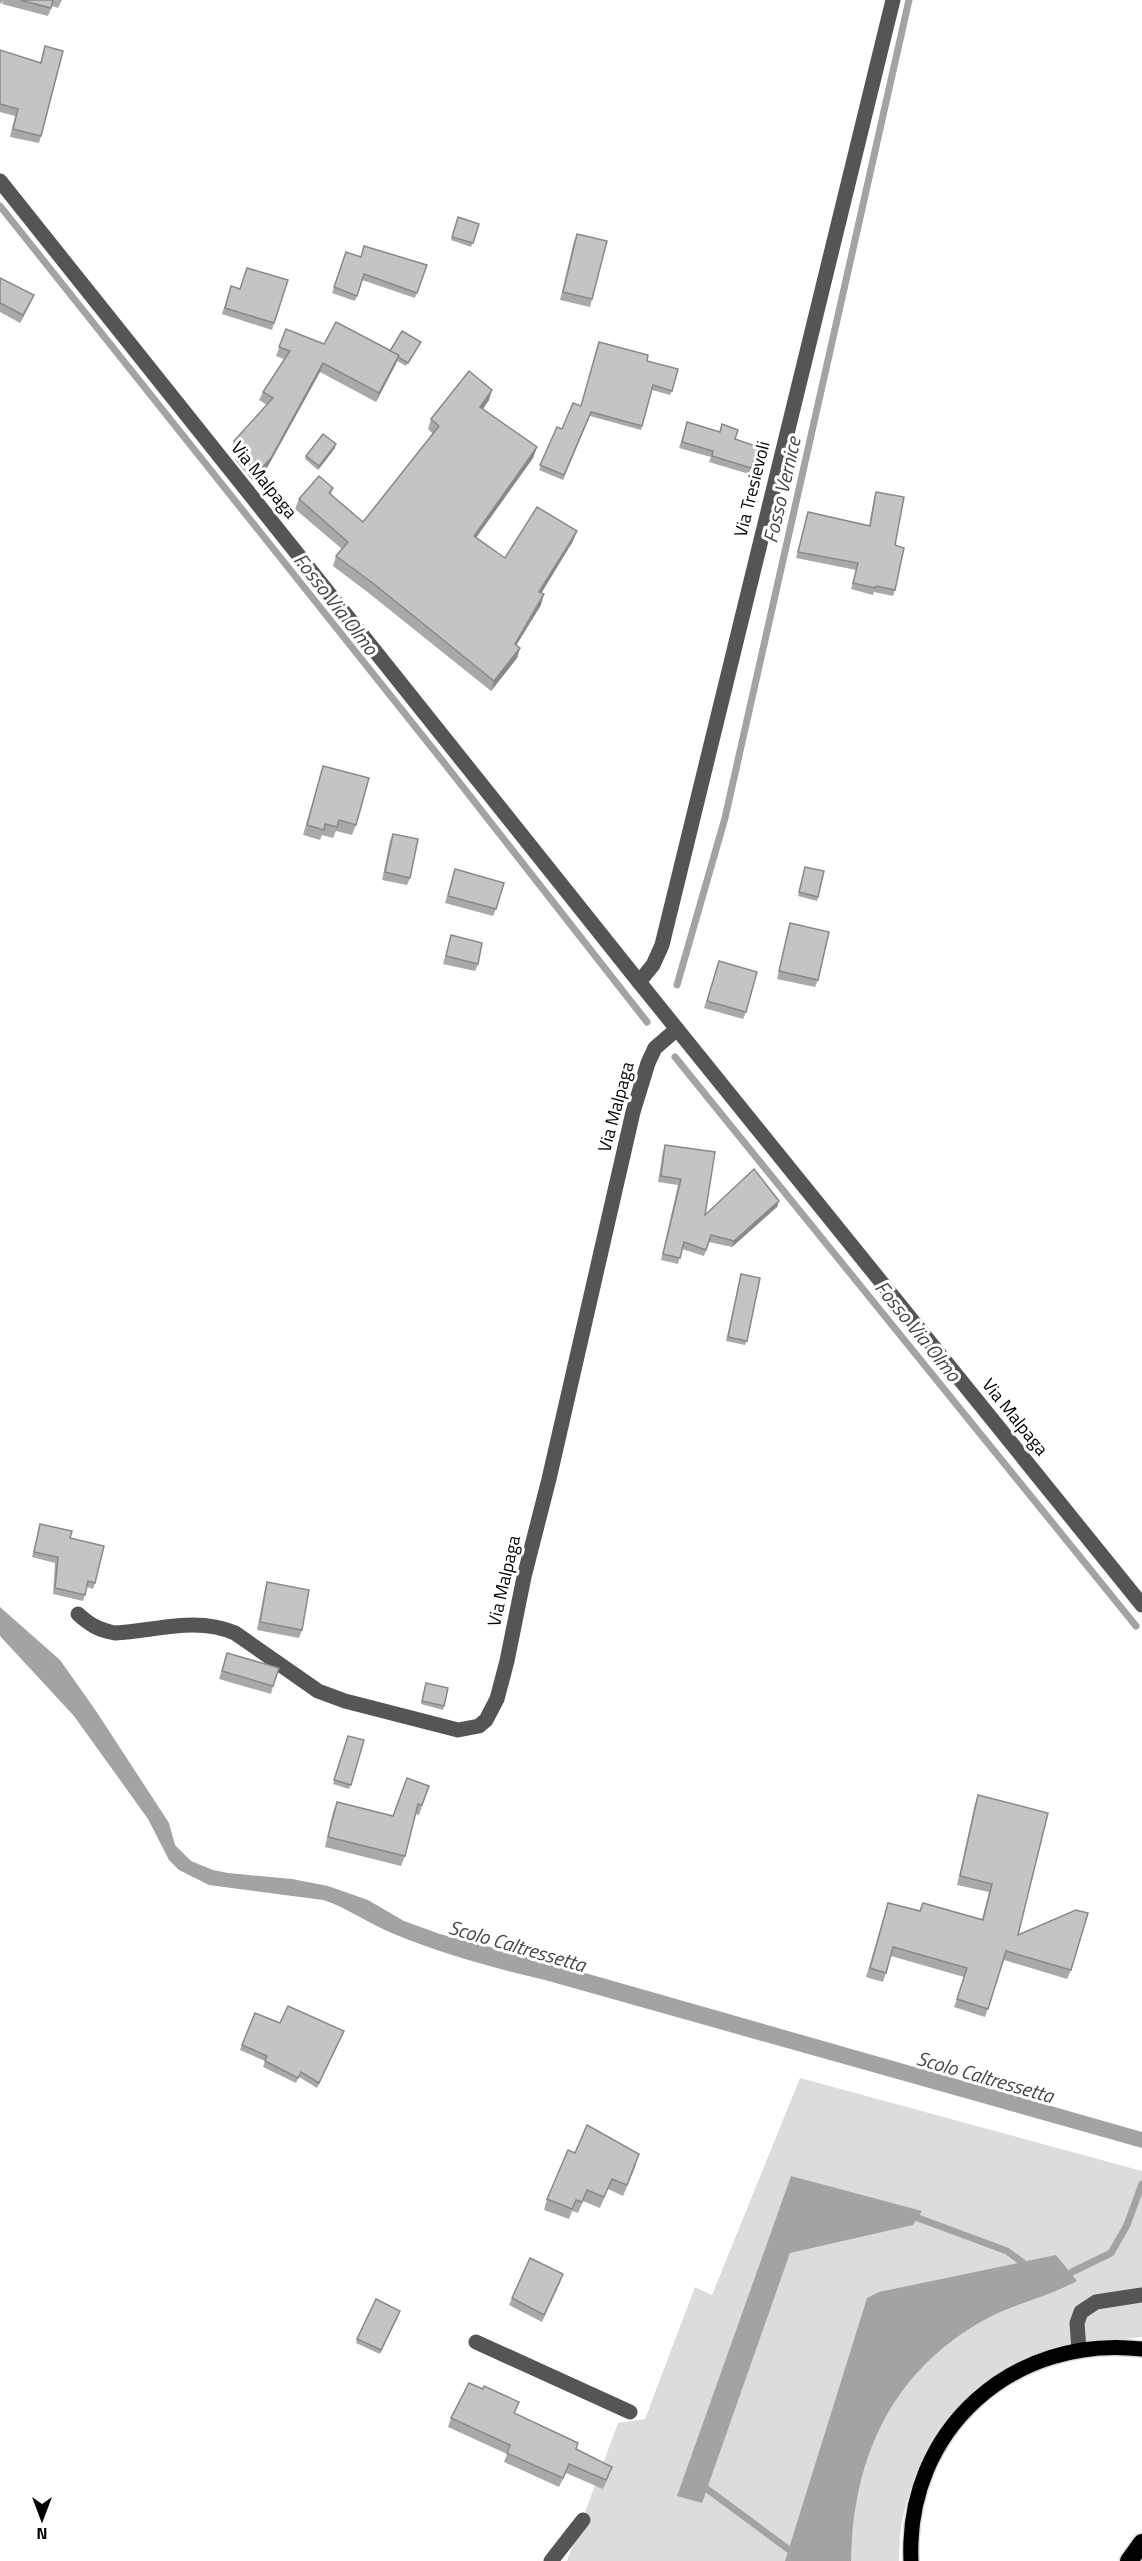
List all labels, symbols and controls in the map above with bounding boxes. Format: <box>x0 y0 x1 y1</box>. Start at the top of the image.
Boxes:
water label: Fosso Vernice <box>754 432 809 546</box>
street label: Via Malpaga <box>225 435 304 524</box>
street label: Via Tresievoli <box>727 438 776 540</box>
water label: Fosso Via Olmo <box>287 546 387 662</box>
street label: Via Malpaga <box>591 1059 641 1155</box>
water label: Fosso Via Olmo <box>868 1273 970 1389</box>
street label: Via Malpaga <box>976 1372 1055 1461</box>
street label: Via Malpaga <box>480 1533 527 1629</box>
water label: Scolo Caltressetta <box>445 1911 590 1980</box>
water label: Scolo Caltressetta <box>913 2042 1058 2111</box>
north arrow <box>12 2489 72 2549</box>
text: N <box>36 2522 48 2546</box>

